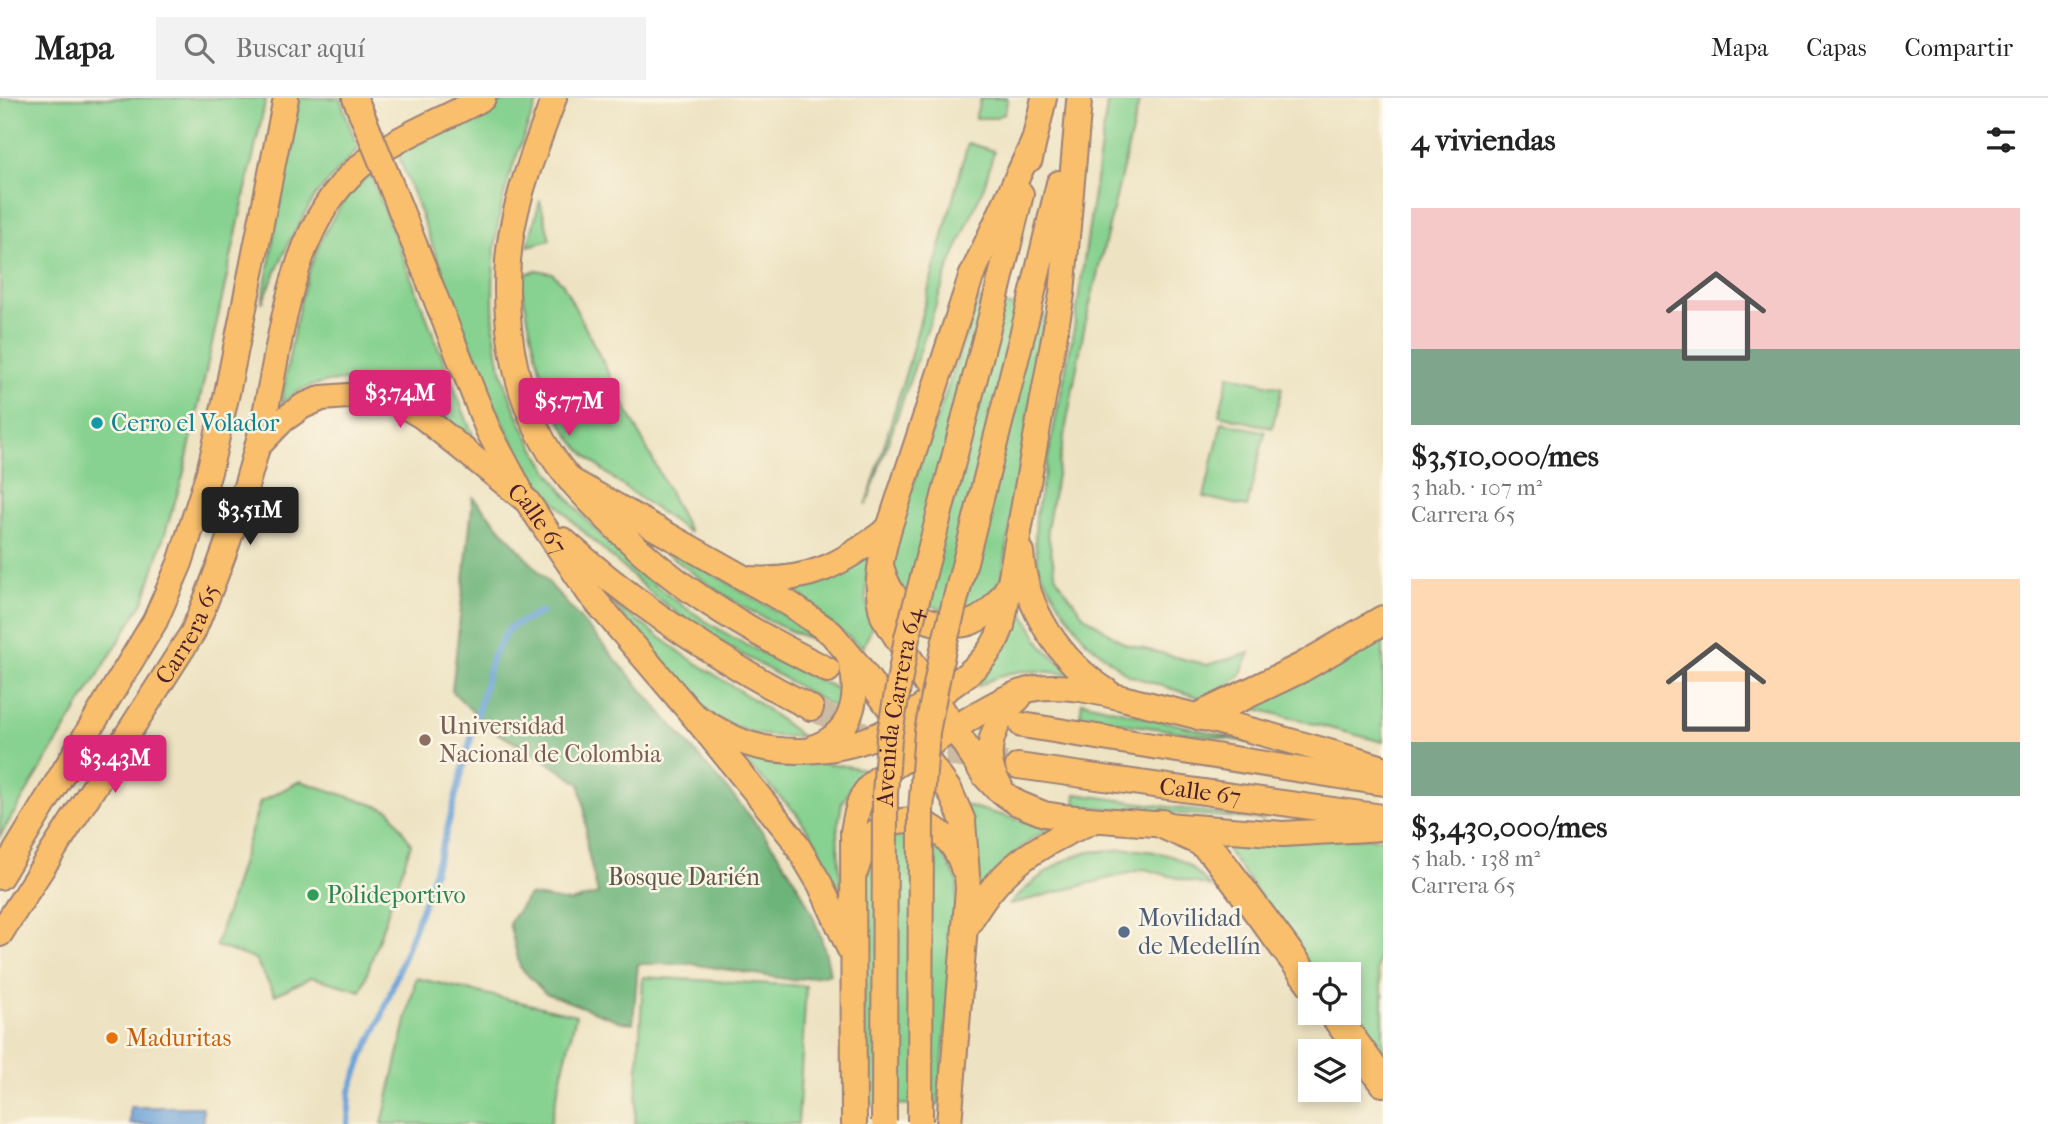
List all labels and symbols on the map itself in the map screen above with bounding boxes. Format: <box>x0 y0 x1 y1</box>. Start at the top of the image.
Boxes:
pin: $3.74M <box>343 370 457 430</box>
pin: $5.77M <box>512 378 626 438</box>
place label: Cerro el Volador <box>111 409 280 437</box>
marker: Cerro el Volador <box>89 415 105 431</box>
street label: Calle 67 <box>502 477 573 560</box>
pin: $3.51M <box>193 488 307 547</box>
street label: Carrera 65 <box>149 580 225 689</box>
street label: Avenida Carrera 64 <box>871 604 929 808</box>
place label: Universidad Nacional de Colombia <box>439 712 662 768</box>
marker: Universidad Nacional de Colombia <box>417 732 433 748</box>
pin: $3.43M <box>58 736 172 795</box>
street label: Calle 67 <box>1158 772 1243 811</box>
park label: Bosque Darién <box>608 863 760 891</box>
place label: Polideportivo <box>327 881 466 909</box>
marker: Polideportivo <box>305 887 321 903</box>
place label: Movilidad de Medellín <box>1138 904 1261 960</box>
marker: Movilidad de Medellín <box>1116 924 1132 940</box>
place label: Maduritas <box>126 1024 231 1052</box>
marker: Maduritas <box>104 1030 120 1046</box>

